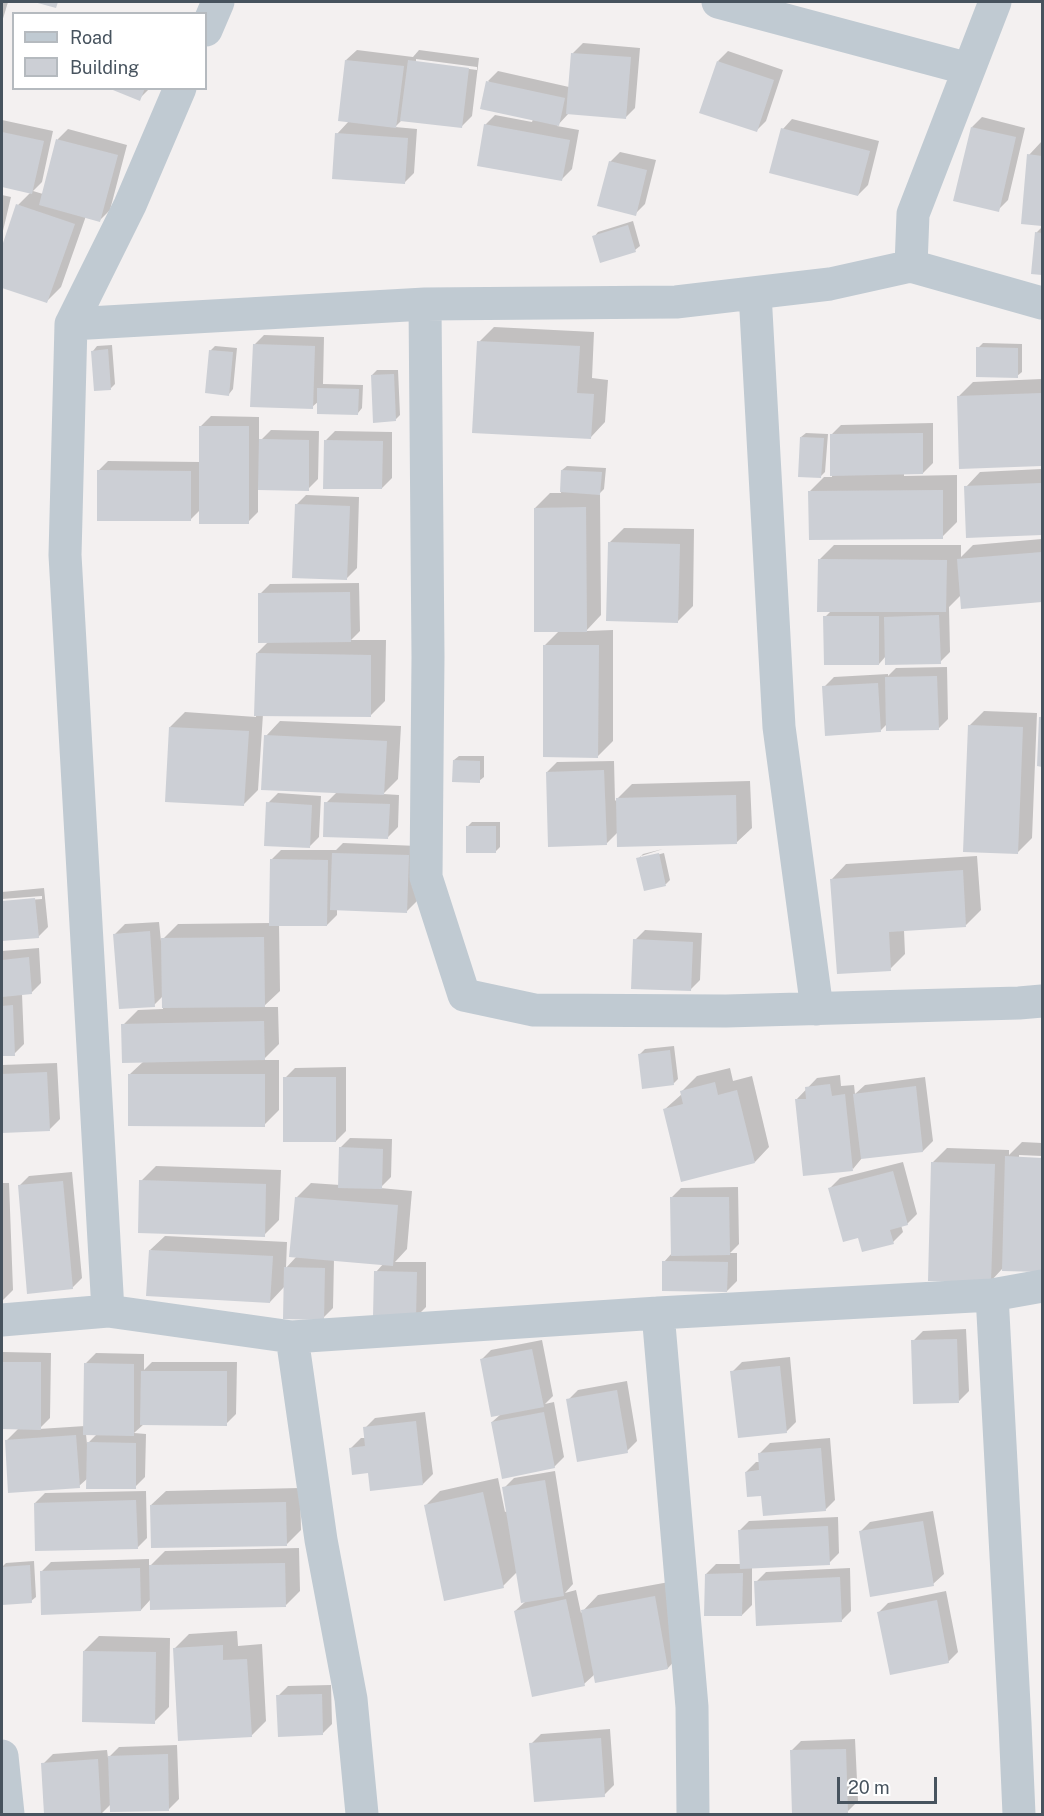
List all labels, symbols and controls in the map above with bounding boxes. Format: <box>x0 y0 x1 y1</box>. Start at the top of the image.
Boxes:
legend <box>12 12 207 90</box>
text: Road <box>70 27 113 48</box>
text: Building <box>70 57 139 78</box>
scale bar <box>840 1765 940 1803</box>
text: 20 m <box>848 1777 890 1798</box>

